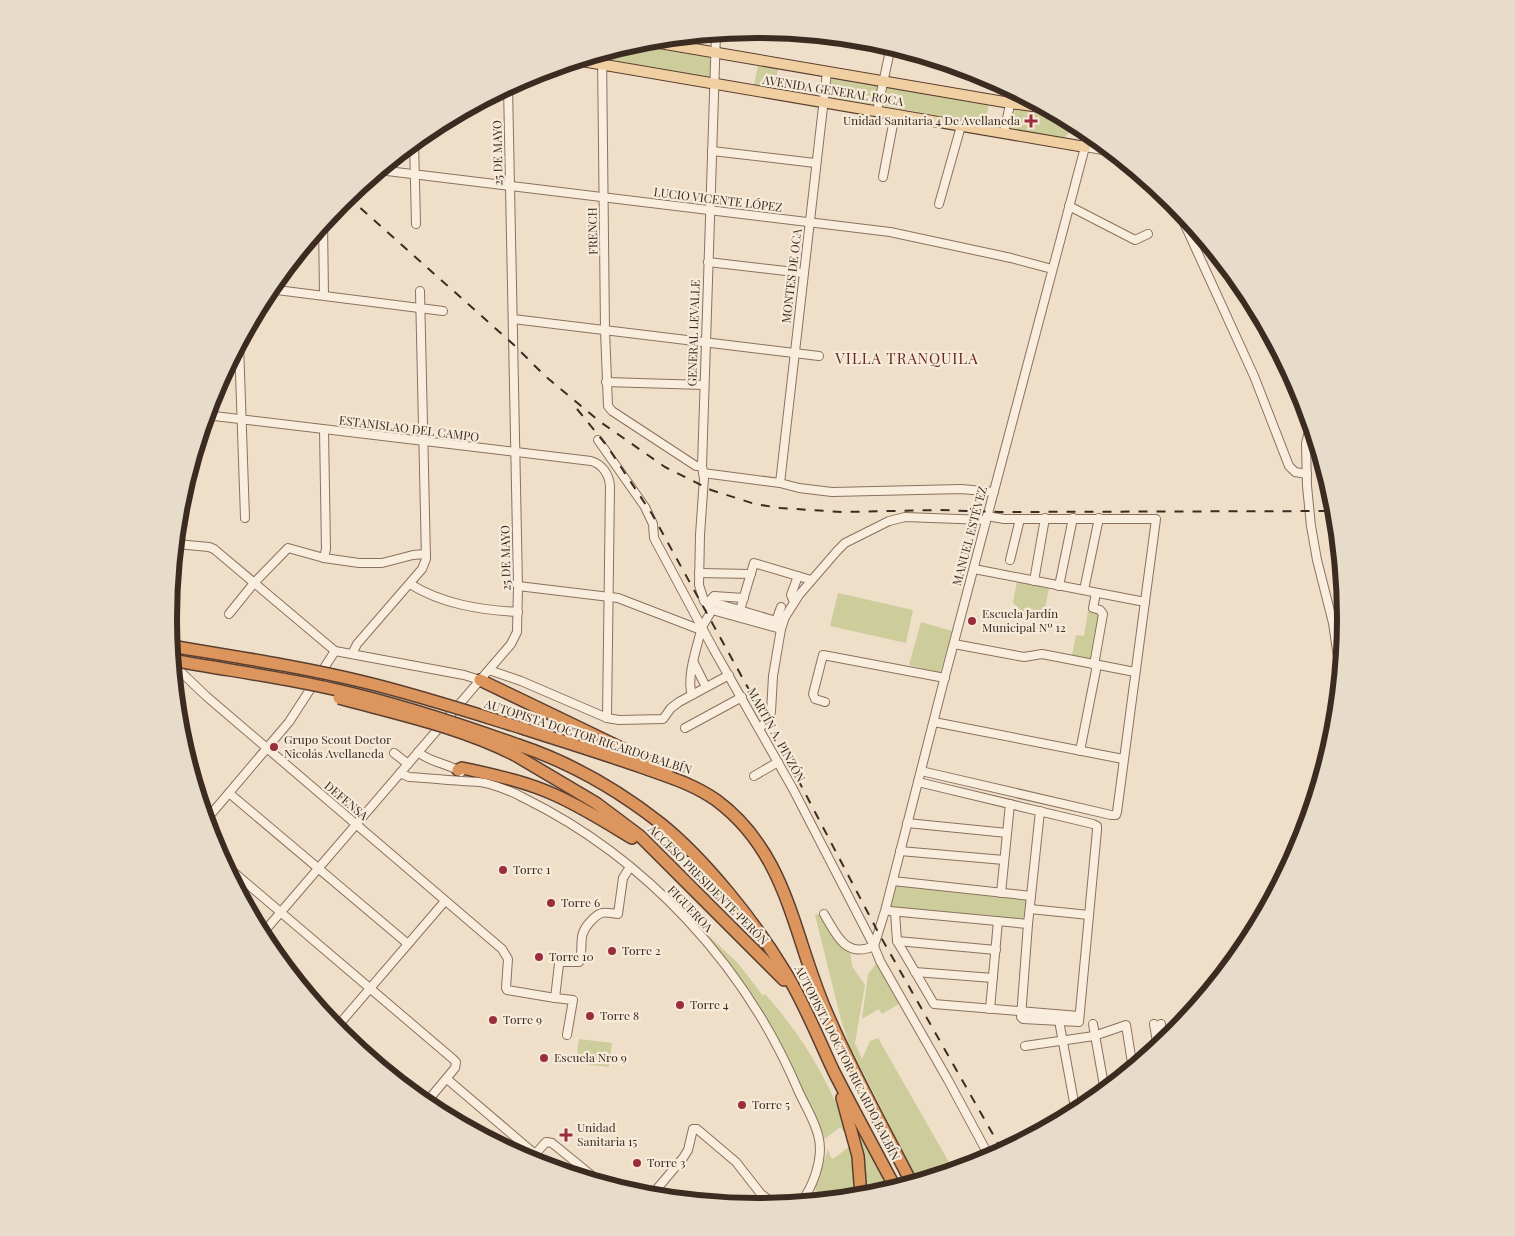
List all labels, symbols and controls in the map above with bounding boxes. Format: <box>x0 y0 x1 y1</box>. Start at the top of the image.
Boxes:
street label: AVENIDA GENERAL ROCA <box>761 71 905 109</box>
place label: Unidad Sanitaria 4 De Avellaneda <box>843 112 1020 128</box>
marker: Unidad Sanitaria 4 De Avellaneda <box>1024 114 1038 128</box>
street label: 25 DE MAYO <box>488 120 506 186</box>
street label: LUCIO VICENTE LÓPEZ <box>653 183 783 215</box>
street label: FRENCH <box>584 207 600 255</box>
street label: MONTES DE OCA <box>777 227 805 324</box>
street label: GENERAL LEVALLE <box>683 279 703 386</box>
district label: VILLA TRANQUILA <box>834 348 979 368</box>
street label: ESTANISLAO DEL CAMPO <box>338 411 480 445</box>
street label: MANUEL ESTÉVEZ <box>948 484 990 587</box>
street label: 25 DE MAYO <box>496 525 514 591</box>
place label: Escuela Jardín Municipal Nº 12 <box>982 605 1066 635</box>
marker: Escuela Jardín Municipal Nº 12 <box>966 615 978 627</box>
street label: MARTÍN A. PINZÓN <box>744 684 810 785</box>
street label: AUTOPISTA DOCTOR RICARDO BALBÍN <box>482 695 694 777</box>
place label: Grupo Scout Doctor Nicolás Avellaneda <box>284 731 392 761</box>
marker: Grupo Scout Doctor Nicolás Avellaneda <box>268 741 280 753</box>
street label: DEFENSA <box>321 777 372 824</box>
street label: ACCESO PRESIDENTE PERÓN <box>644 820 773 948</box>
place label: Torre 1 <box>513 861 551 877</box>
marker: Torre 1 <box>497 864 509 876</box>
street label: FIGUEROA <box>665 882 717 935</box>
place label: Torre 6 <box>561 894 600 910</box>
marker: Torre 6 <box>545 897 557 909</box>
place label: Torre 2 <box>622 942 661 958</box>
marker: Torre 2 <box>606 945 618 957</box>
place label: Torre 10 <box>549 948 594 964</box>
marker: Torre 10 <box>533 951 545 963</box>
street label: AUTOPISTA DOCTOR RICARDO BALBÍN <box>791 961 905 1163</box>
place label: Torre 4 <box>690 996 729 1012</box>
marker: Torre 4 <box>674 999 686 1011</box>
place label: Torre 8 <box>600 1007 639 1023</box>
marker: Torre 8 <box>584 1010 596 1022</box>
place label: Torre 9 <box>503 1011 542 1027</box>
marker: Torre 9 <box>487 1014 499 1026</box>
place label: Escuela Nro 9 <box>554 1049 627 1065</box>
marker: Escuela Nro 9 <box>538 1052 550 1064</box>
place label: Torre 5 <box>752 1096 790 1112</box>
marker: Torre 5 <box>736 1099 748 1111</box>
place label: Unidad Sanitaria 15 <box>577 1119 637 1149</box>
marker: Unidad Sanitaria 15 <box>559 1128 573 1142</box>
place label: Torre 3 <box>647 1154 685 1170</box>
marker: Torre 3 <box>631 1157 643 1169</box>

